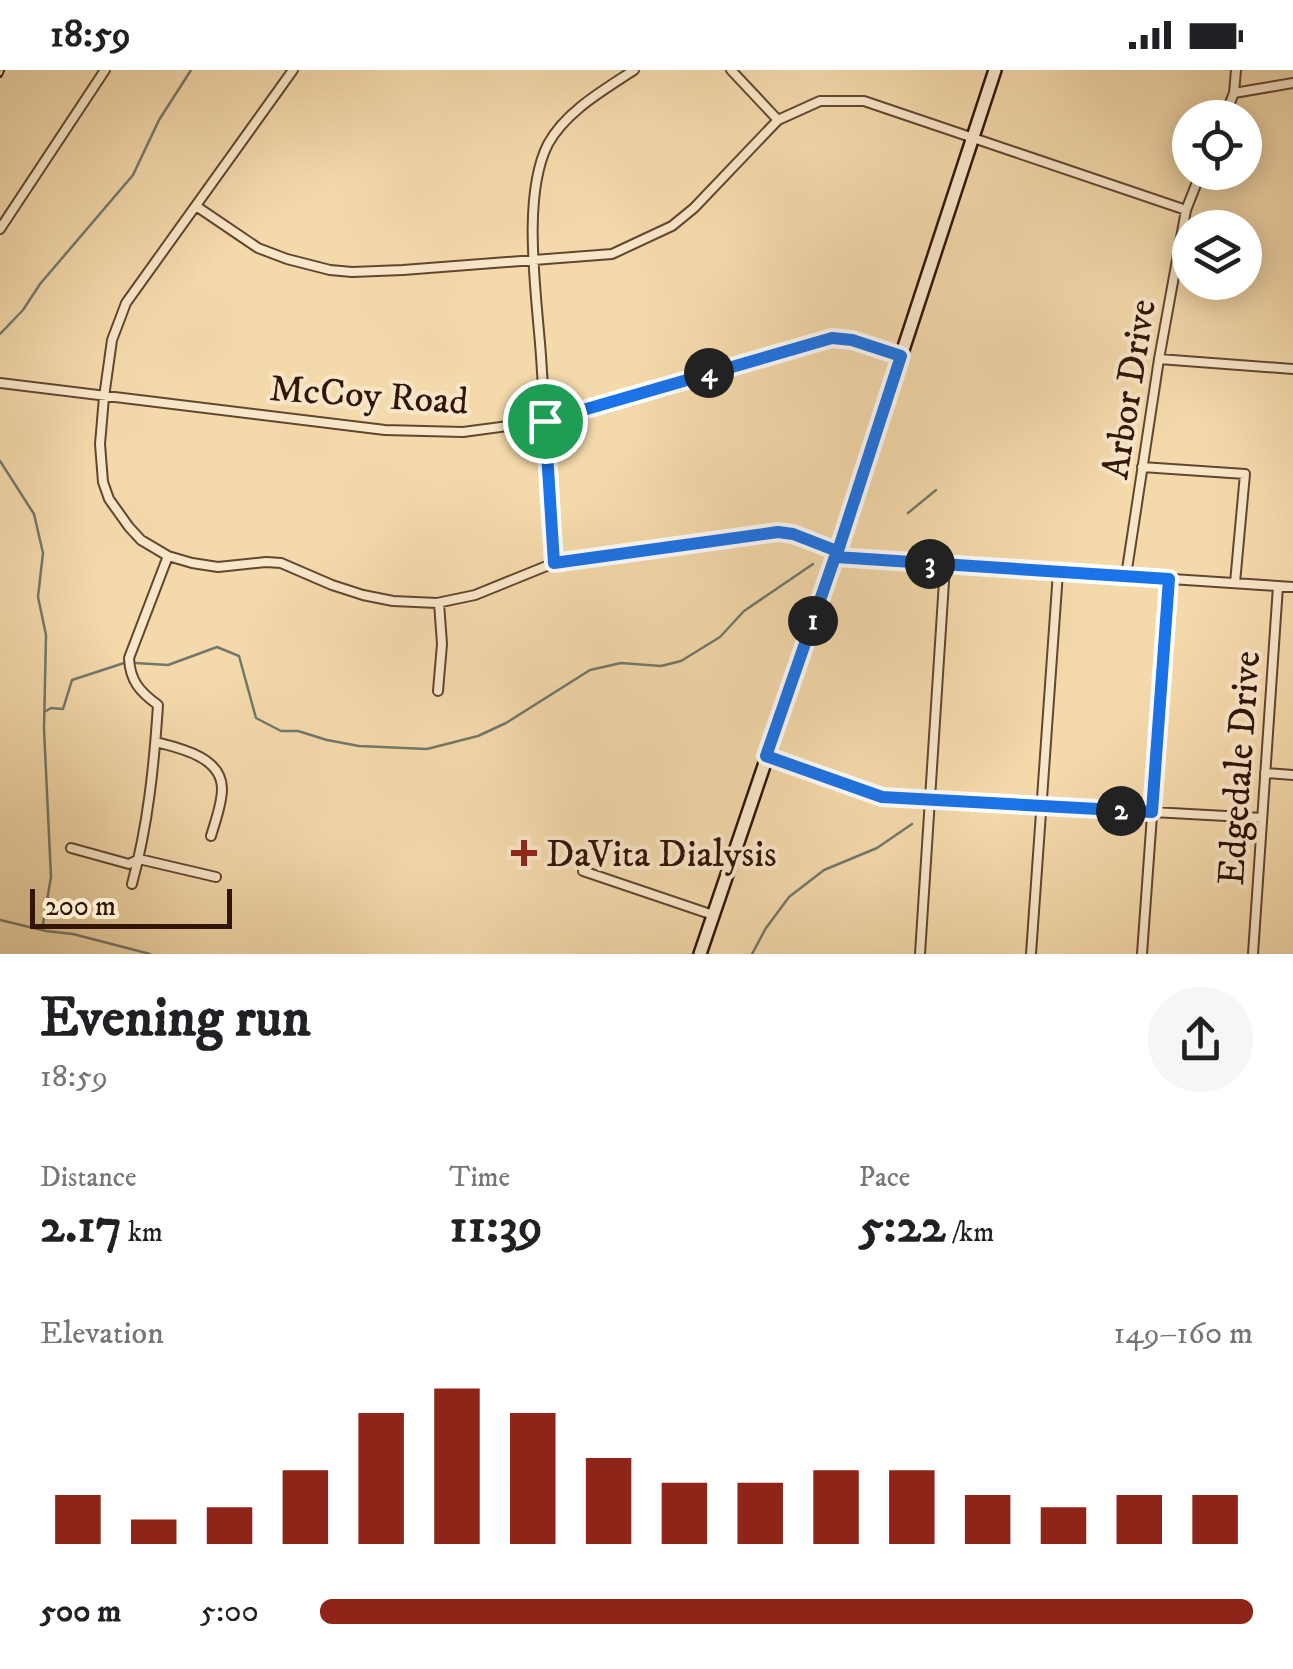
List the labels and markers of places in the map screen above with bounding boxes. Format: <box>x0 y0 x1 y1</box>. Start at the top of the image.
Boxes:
pin: 4 <box>684 348 734 398</box>
pin <box>503 379 588 464</box>
pin: 3 <box>905 539 955 589</box>
pin: 1 <box>788 596 838 646</box>
pin: 2 <box>1096 786 1146 836</box>
place label: DaVita Dialysis <box>546 831 777 879</box>
marker: DaVita Dialysis <box>511 840 537 866</box>

